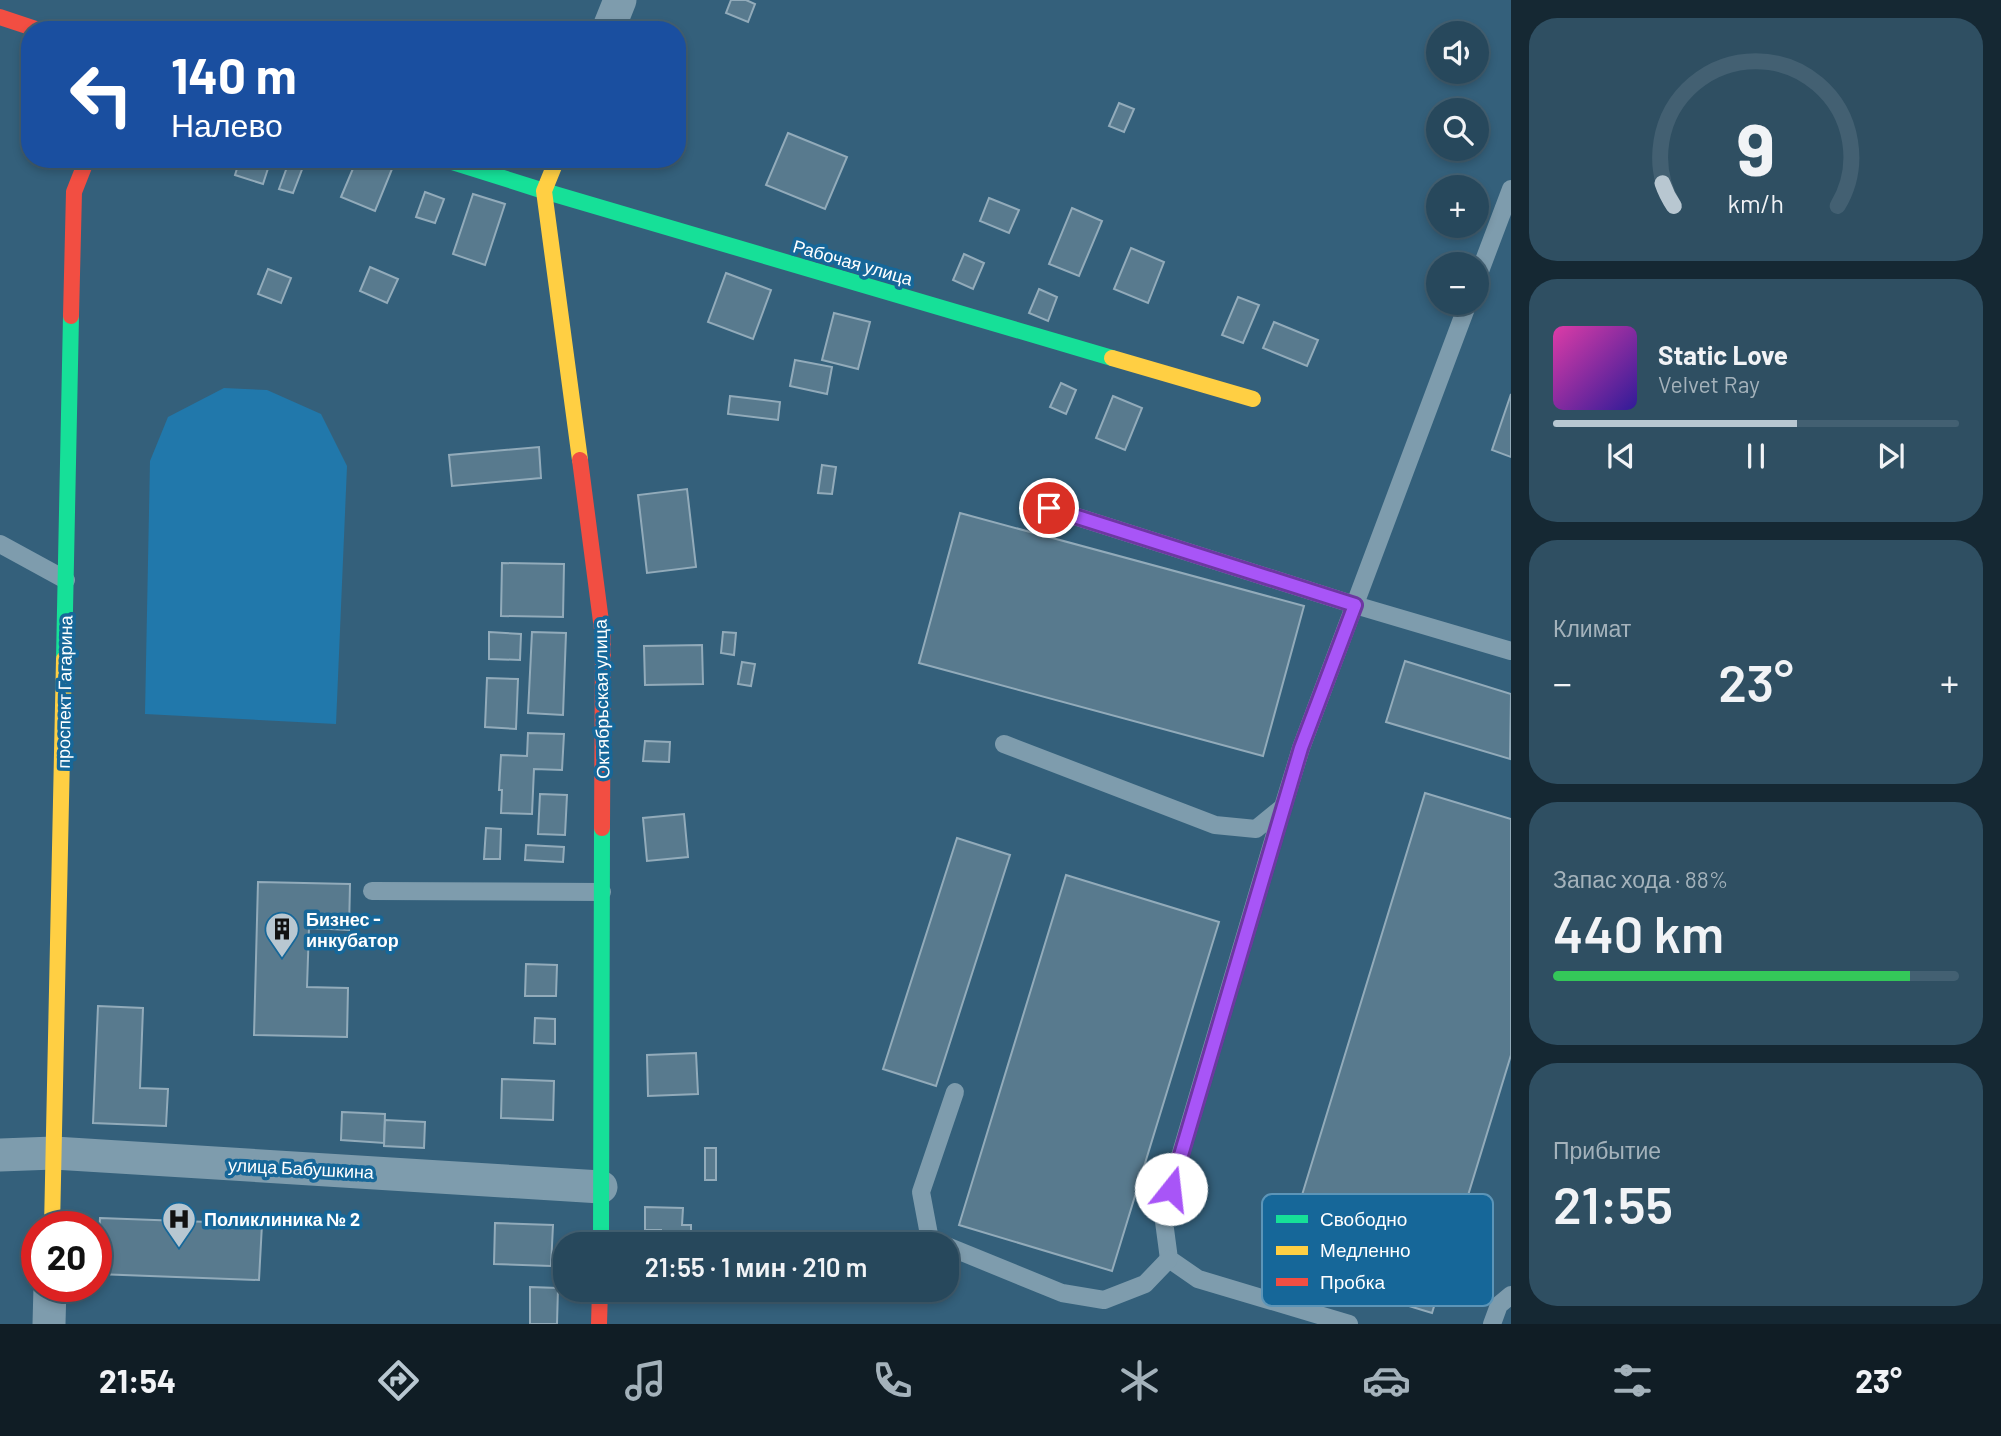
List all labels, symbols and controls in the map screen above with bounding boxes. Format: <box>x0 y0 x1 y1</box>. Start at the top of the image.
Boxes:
map controls <box>1426 21 1489 315</box>
button: sound <box>1426 21 1489 84</box>
text: 140 m <box>171 45 297 104</box>
icon: left <box>56 49 147 140</box>
button: search <box>1426 98 1489 161</box>
text: 9 <box>1737 103 1775 191</box>
text: Налево <box>171 105 283 143</box>
button: + <box>1426 175 1489 238</box>
text: km/h <box>1728 187 1784 217</box>
street label: Рабочая улица <box>791 234 916 290</box>
button: − <box>1426 252 1489 315</box>
text: Static Love <box>1658 339 1788 370</box>
text: Velvet Ray <box>1658 370 1760 398</box>
icon: previous <box>1602 437 1640 475</box>
icon: pause <box>1737 437 1775 475</box>
icon: next <box>1872 437 1910 475</box>
pin <box>1019 478 1079 538</box>
icon: arrive <box>1030 489 1068 527</box>
street label: проспект Гагарина <box>52 614 76 769</box>
text: Климат <box>1553 614 1631 642</box>
street label: Октябрьская улица <box>589 618 613 779</box>
text: 23° <box>1718 650 1794 712</box>
text: − <box>1553 659 1572 705</box>
text: + <box>1940 659 1959 705</box>
text: Запас хода · 88% <box>1553 865 1728 893</box>
text: 440 km <box>1553 901 1724 963</box>
place label: Бизнес - инкубатор <box>306 908 399 951</box>
building icon: Бизнес - инкубатор <box>263 910 301 959</box>
text: Прибытие <box>1553 1136 1661 1164</box>
position arrow <box>1134 1152 1208 1226</box>
street label: улица Бабушкина <box>227 1153 376 1183</box>
text: 21:55 <box>1553 1172 1673 1234</box>
legend <box>1262 1194 1493 1306</box>
hospital icon: Поликлиника № 2 <box>160 1200 198 1249</box>
text: Свободно <box>1320 1207 1407 1230</box>
place label: Поликлиника № 2 <box>204 1208 360 1230</box>
speed limit sign: 20 <box>21 1211 112 1302</box>
text: Медленно <box>1320 1238 1410 1261</box>
text: 21:55 · 1 мин · 210 m <box>645 1251 867 1282</box>
text: Пробка <box>1320 1270 1385 1293</box>
icon: directions <box>374 1356 423 1405</box>
icon: music <box>621 1356 670 1405</box>
icon: phone <box>868 1356 917 1405</box>
icon: climate <box>1115 1356 1164 1405</box>
icon: car <box>1362 1356 1411 1405</box>
icon: filters <box>1608 1356 1657 1405</box>
text: 21:54 <box>99 1361 176 1399</box>
text: 23° <box>1855 1361 1902 1399</box>

